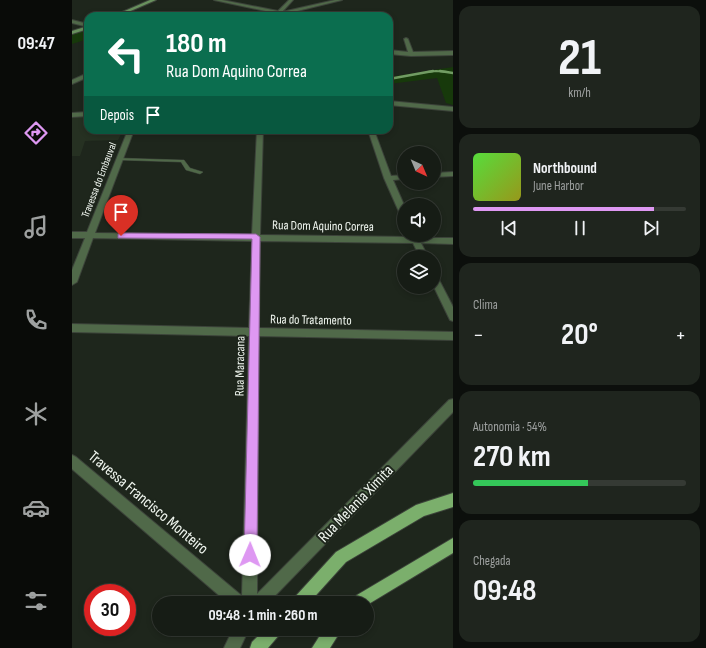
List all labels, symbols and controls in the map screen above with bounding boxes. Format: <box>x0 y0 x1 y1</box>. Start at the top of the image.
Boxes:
text: 180 m <box>166 27 226 60</box>
text: 21 <box>558 27 601 90</box>
icon: left <box>100 28 152 80</box>
text: 09:47 <box>17 33 55 54</box>
text: Rua Dom Aquino Correa <box>166 61 307 82</box>
text: km/h <box>568 85 591 101</box>
icon: arrive <box>142 104 164 126</box>
text: Depois <box>100 106 134 125</box>
icon: directions <box>22 119 50 147</box>
street label: Travessa do Embauval <box>79 141 119 219</box>
north arrow <box>397 146 441 190</box>
map controls <box>397 146 441 294</box>
text: Northbound <box>533 159 597 178</box>
text: June Harbor <box>533 178 584 194</box>
pin <box>104 195 138 236</box>
button: sound <box>397 198 441 242</box>
icon: arrive <box>110 201 132 223</box>
icon: music <box>22 213 50 241</box>
street label: Rua Dom Aquino Correa <box>272 217 374 235</box>
icon: previous <box>498 217 520 239</box>
icon: pause <box>569 217 591 239</box>
icon: next <box>640 217 662 239</box>
button: layers <box>397 250 441 294</box>
text: Clima <box>473 297 498 313</box>
icon: phone <box>22 306 50 334</box>
street label: Rua do Tratamento <box>270 311 352 329</box>
text: 20° <box>561 317 598 353</box>
text: − <box>473 322 484 349</box>
text: + <box>675 322 686 349</box>
street label: Rua Maracana <box>231 336 249 396</box>
icon: climate <box>22 400 50 428</box>
text: Autonomia · 54% <box>473 419 547 435</box>
text: 270 km <box>473 439 551 475</box>
street label: Travessa Francisco Monteiro <box>84 447 212 559</box>
street label: Rua Melania Ximita <box>314 461 398 547</box>
icon: car <box>22 494 50 522</box>
position arrow <box>229 534 271 576</box>
text: Chegada <box>473 553 511 569</box>
text: 09:48 <box>473 573 536 609</box>
speed limit sign: 30 <box>84 584 136 636</box>
icon: filters <box>22 587 50 615</box>
text: 09:48 · 1 min · 260 m <box>208 606 318 625</box>

